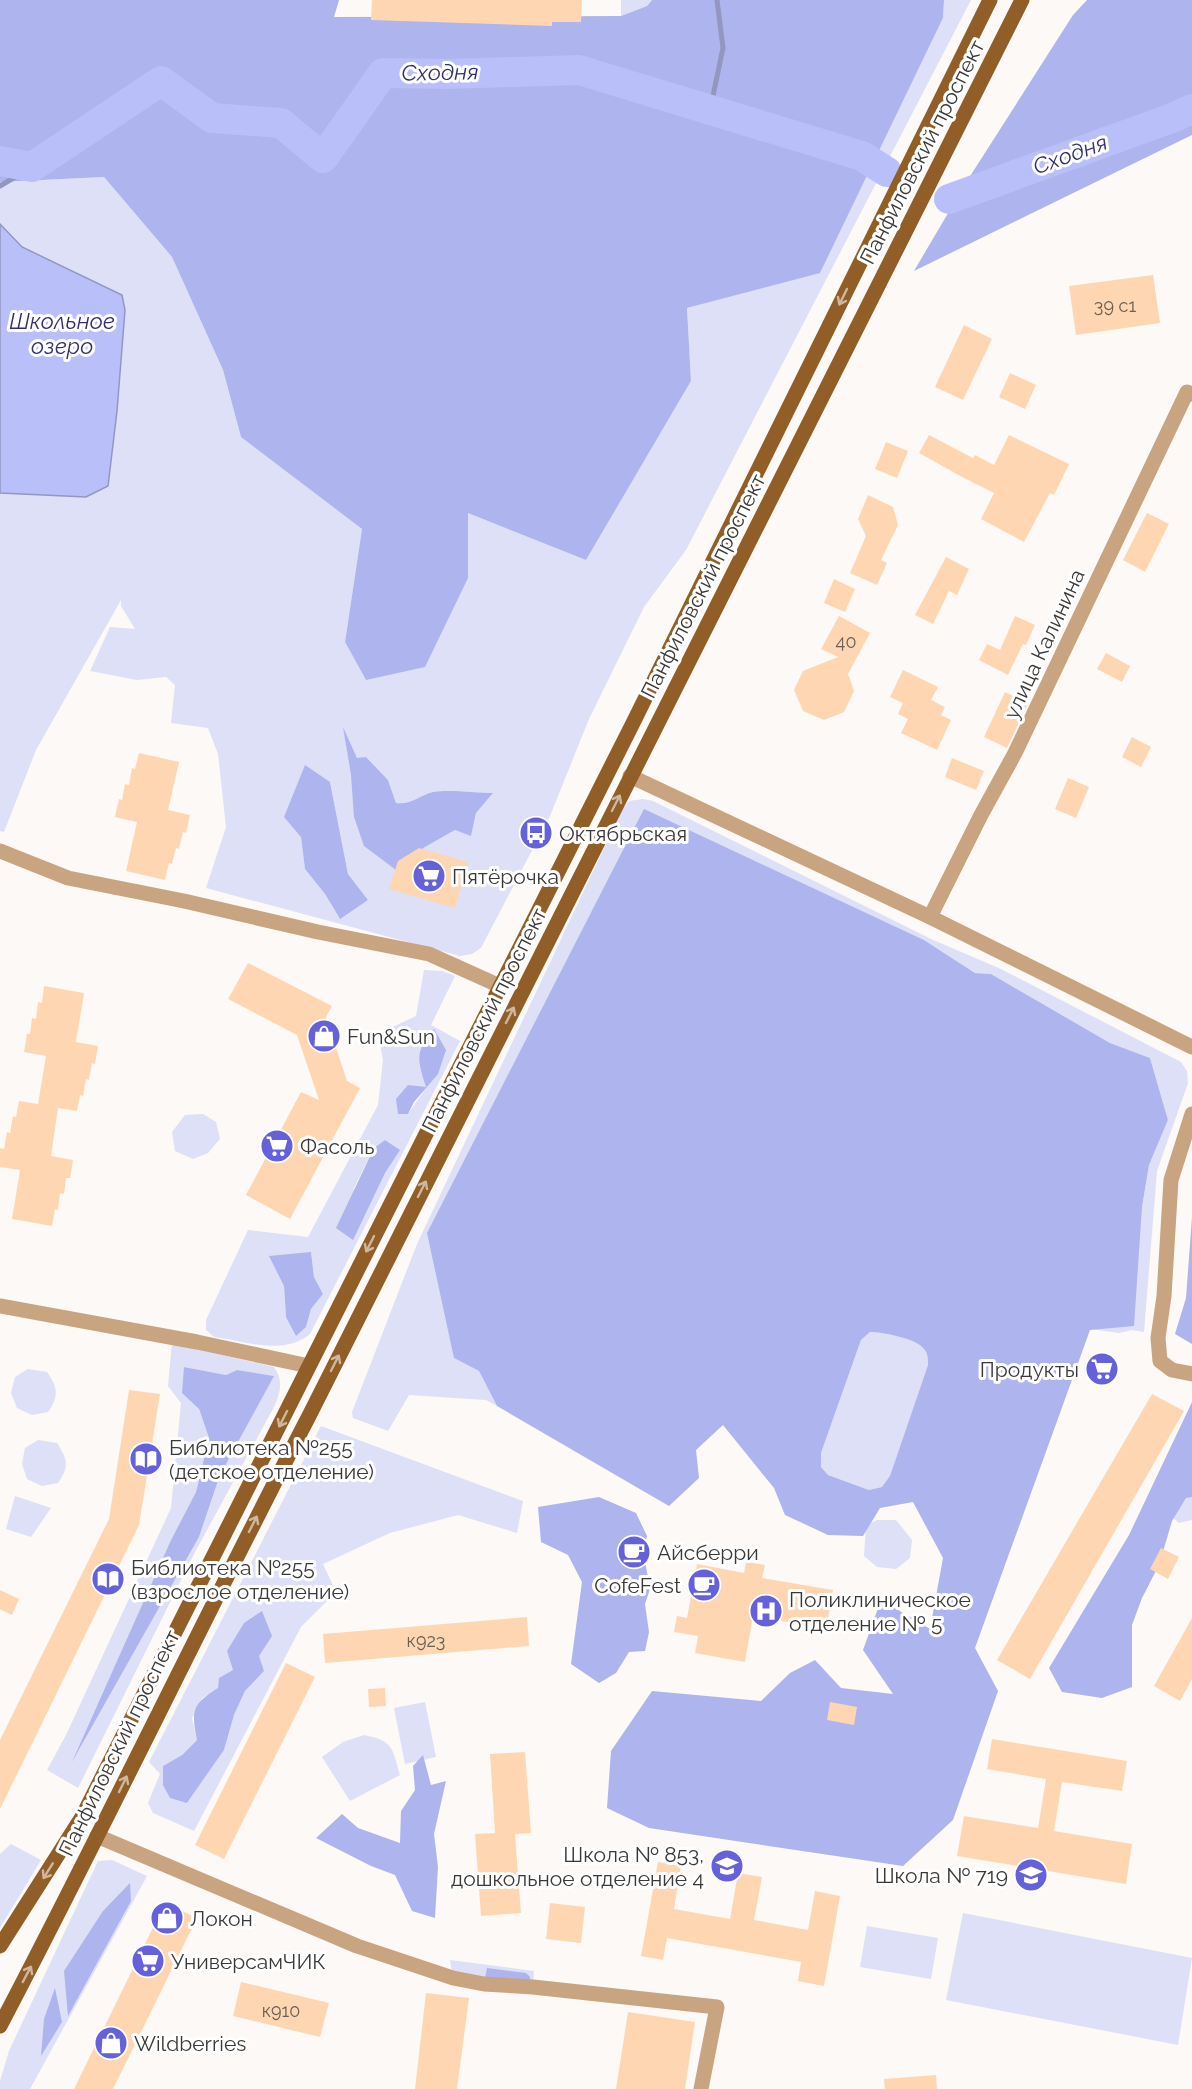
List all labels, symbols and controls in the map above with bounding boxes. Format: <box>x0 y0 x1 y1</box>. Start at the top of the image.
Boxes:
street label: Панфиловский проспект <box>854 36 990 268</box>
water label: Сходня <box>401 58 479 86</box>
water label: Сходня <box>1029 129 1111 179</box>
one-way arrow <box>837 288 848 306</box>
house number: 39 с1 <box>1094 295 1136 316</box>
water label: Школьное озеро <box>9 308 115 359</box>
street label: Панфиловский проспект <box>635 470 771 702</box>
street label: улица Калинина <box>998 565 1090 723</box>
house number: 40 <box>836 631 856 652</box>
one-way arrow <box>611 795 623 813</box>
bus stop icon: Октябрьская <box>518 815 554 851</box>
place label: Октябрьская <box>559 821 687 846</box>
supermarket icon: Пятёрочка <box>411 858 447 894</box>
place label: Пятёрочка <box>452 864 559 889</box>
street label: Панфиловский проспект <box>416 904 552 1136</box>
one-way arrow <box>504 1007 516 1024</box>
shop icon: Fun&Sun <box>306 1018 342 1054</box>
place label: Fun&Sun <box>347 1024 435 1049</box>
supermarket icon: Фасоль <box>259 1128 295 1164</box>
place label: Фасоль <box>300 1134 375 1159</box>
one-way arrow <box>417 1181 429 1199</box>
one-way arrow <box>364 1235 376 1253</box>
supermarket icon: Продукты <box>1084 1351 1120 1387</box>
one-way arrow <box>330 1355 341 1373</box>
place label: Продукты <box>980 1357 1079 1382</box>
one-way arrow <box>276 1409 288 1427</box>
place label: Библиотека №255 (детское отделение) <box>169 1435 374 1484</box>
library icon: Библиотека №255 (детское отделение) <box>128 1441 164 1477</box>
one-way arrow <box>247 1515 259 1533</box>
cafe icon: Айсберри <box>616 1534 652 1570</box>
place label: Айсберри <box>657 1540 759 1565</box>
place label: Библиотека №255 (взрослое отделение) <box>131 1555 349 1604</box>
library icon: Библиотека №255 (взрослое отделение) <box>90 1561 126 1597</box>
cafe icon: CofeFest <box>686 1567 722 1603</box>
place label: CofeFest <box>594 1573 681 1598</box>
place label: Поликлиническое отделение № 5 <box>789 1587 971 1636</box>
hospital icon: Поликлиническое отделение № 5 <box>748 1593 784 1629</box>
street label: Панфиловский проспект <box>53 1626 185 1860</box>
house number: к923 <box>407 1630 445 1651</box>
one-way arrow <box>117 1775 129 1793</box>
place label: Школа № 853, дошкольное отделение 4 <box>451 1842 704 1891</box>
school or university icon: Школа № 853, дошкольное отделение 4 <box>709 1848 745 1884</box>
school or university icon: Школа № 719 <box>1013 1857 1049 1893</box>
one-way arrow <box>41 1862 53 1879</box>
place label: Школа № 719 <box>875 1863 1008 1888</box>
shop icon: Локон <box>149 1900 185 1936</box>
place label: Локон <box>190 1906 253 1931</box>
supermarket icon: УниверсамЧИК <box>130 1943 166 1979</box>
place label: УниверсамЧИК <box>171 1949 326 1974</box>
one-way arrow <box>21 1966 33 1983</box>
house number: к910 <box>262 2000 300 2021</box>
shop icon: Wildberries <box>93 2025 129 2061</box>
place label: Wildberries <box>134 2031 246 2056</box>

